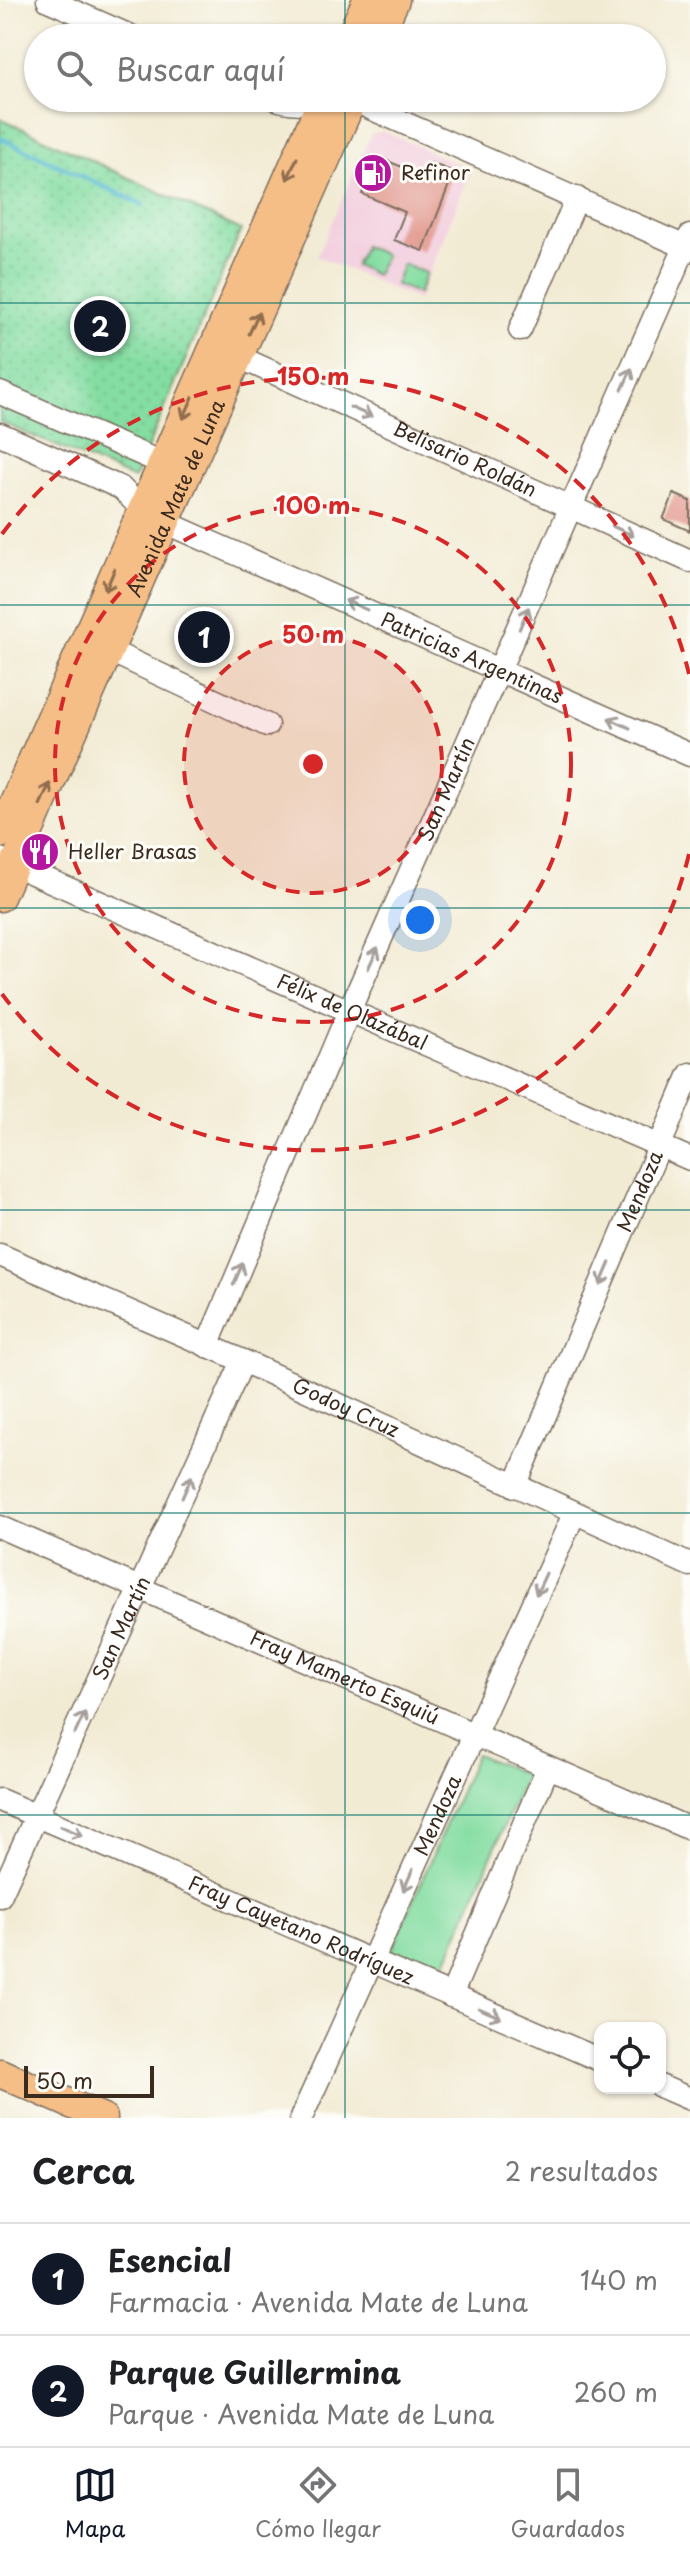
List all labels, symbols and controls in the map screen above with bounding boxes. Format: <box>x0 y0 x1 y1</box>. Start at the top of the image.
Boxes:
search box <box>24 24 666 112</box>
icon: search <box>52 46 96 90</box>
text: Buscar aquí <box>116 46 285 91</box>
fuel station icon: Refinor <box>352 152 394 194</box>
one-way arrow <box>284 157 299 181</box>
place label: Refinor <box>401 157 471 187</box>
pin: 2 <box>74 296 126 356</box>
one-way arrow <box>247 311 262 335</box>
text: 150 m <box>277 357 349 393</box>
one-way arrow <box>621 368 636 392</box>
street label: Avenida Mate de Luna <box>119 394 232 601</box>
one-way arrow <box>179 395 194 419</box>
one-way arrow <box>349 405 373 420</box>
street label: Belisario Roldán <box>389 413 542 504</box>
text: 100 m <box>276 486 350 522</box>
one-way arrow <box>611 524 635 539</box>
one-way arrow <box>102 568 117 592</box>
one-way arrow <box>344 597 369 612</box>
street label: Patricias Argentinas <box>376 604 568 711</box>
one-way arrow <box>517 606 532 631</box>
pin: 1 <box>178 607 230 667</box>
text: 50 m <box>282 615 344 651</box>
one-way arrow <box>607 715 631 730</box>
street label: San Martín <box>410 732 482 846</box>
centre of rings <box>299 750 327 778</box>
one-way arrow <box>38 782 53 806</box>
restaurant icon: Heller Brasas <box>19 831 61 873</box>
place label: Heller Brasas <box>68 836 197 866</box>
your location <box>400 900 440 940</box>
one-way arrow <box>366 946 381 970</box>
street label: Félix de Olazábal <box>273 965 433 1057</box>
street label: Mendoza <box>609 1145 670 1237</box>
one-way arrow <box>596 1261 611 1286</box>
one-way arrow <box>231 1262 246 1287</box>
street label: Godoy Cruz <box>288 1370 404 1444</box>
one-way arrow <box>181 1475 196 1499</box>
street label: San Martín <box>84 1571 157 1685</box>
one-way arrow <box>533 1572 548 1596</box>
street label: Fray Mamerto Esquiú <box>245 1622 444 1731</box>
one-way arrow <box>73 1712 88 1736</box>
street label: Mendoza <box>405 1769 468 1860</box>
one-way arrow <box>59 1824 83 1839</box>
street label: Fray Cayetano Rodríguez <box>184 1867 419 1992</box>
one-way arrow <box>399 1867 414 1892</box>
one-way arrow <box>477 2006 502 2021</box>
map controls <box>594 2022 666 2094</box>
button: locate <box>594 2022 666 2094</box>
scale bar <box>24 2062 154 2098</box>
text: 50 m <box>36 2063 93 2096</box>
text: Cerca <box>32 2144 135 2196</box>
text: 2 resultados <box>505 2151 658 2190</box>
text: Esencial <box>108 2237 232 2282</box>
text: 1 <box>52 2260 64 2299</box>
text: 140 m <box>580 2260 658 2299</box>
text: Farmacia · Avenida Mate de Luna <box>108 2282 528 2321</box>
text: Parque Guillermina <box>108 2349 401 2394</box>
text: 2 <box>49 2372 67 2411</box>
text: 260 m <box>574 2372 658 2411</box>
text: Parque · Avenida Mate de Luna <box>108 2394 494 2433</box>
tab: Mapa <box>65 2463 125 2544</box>
tab: Cómo llegar <box>255 2463 381 2544</box>
tab: Guardados <box>511 2463 625 2544</box>

